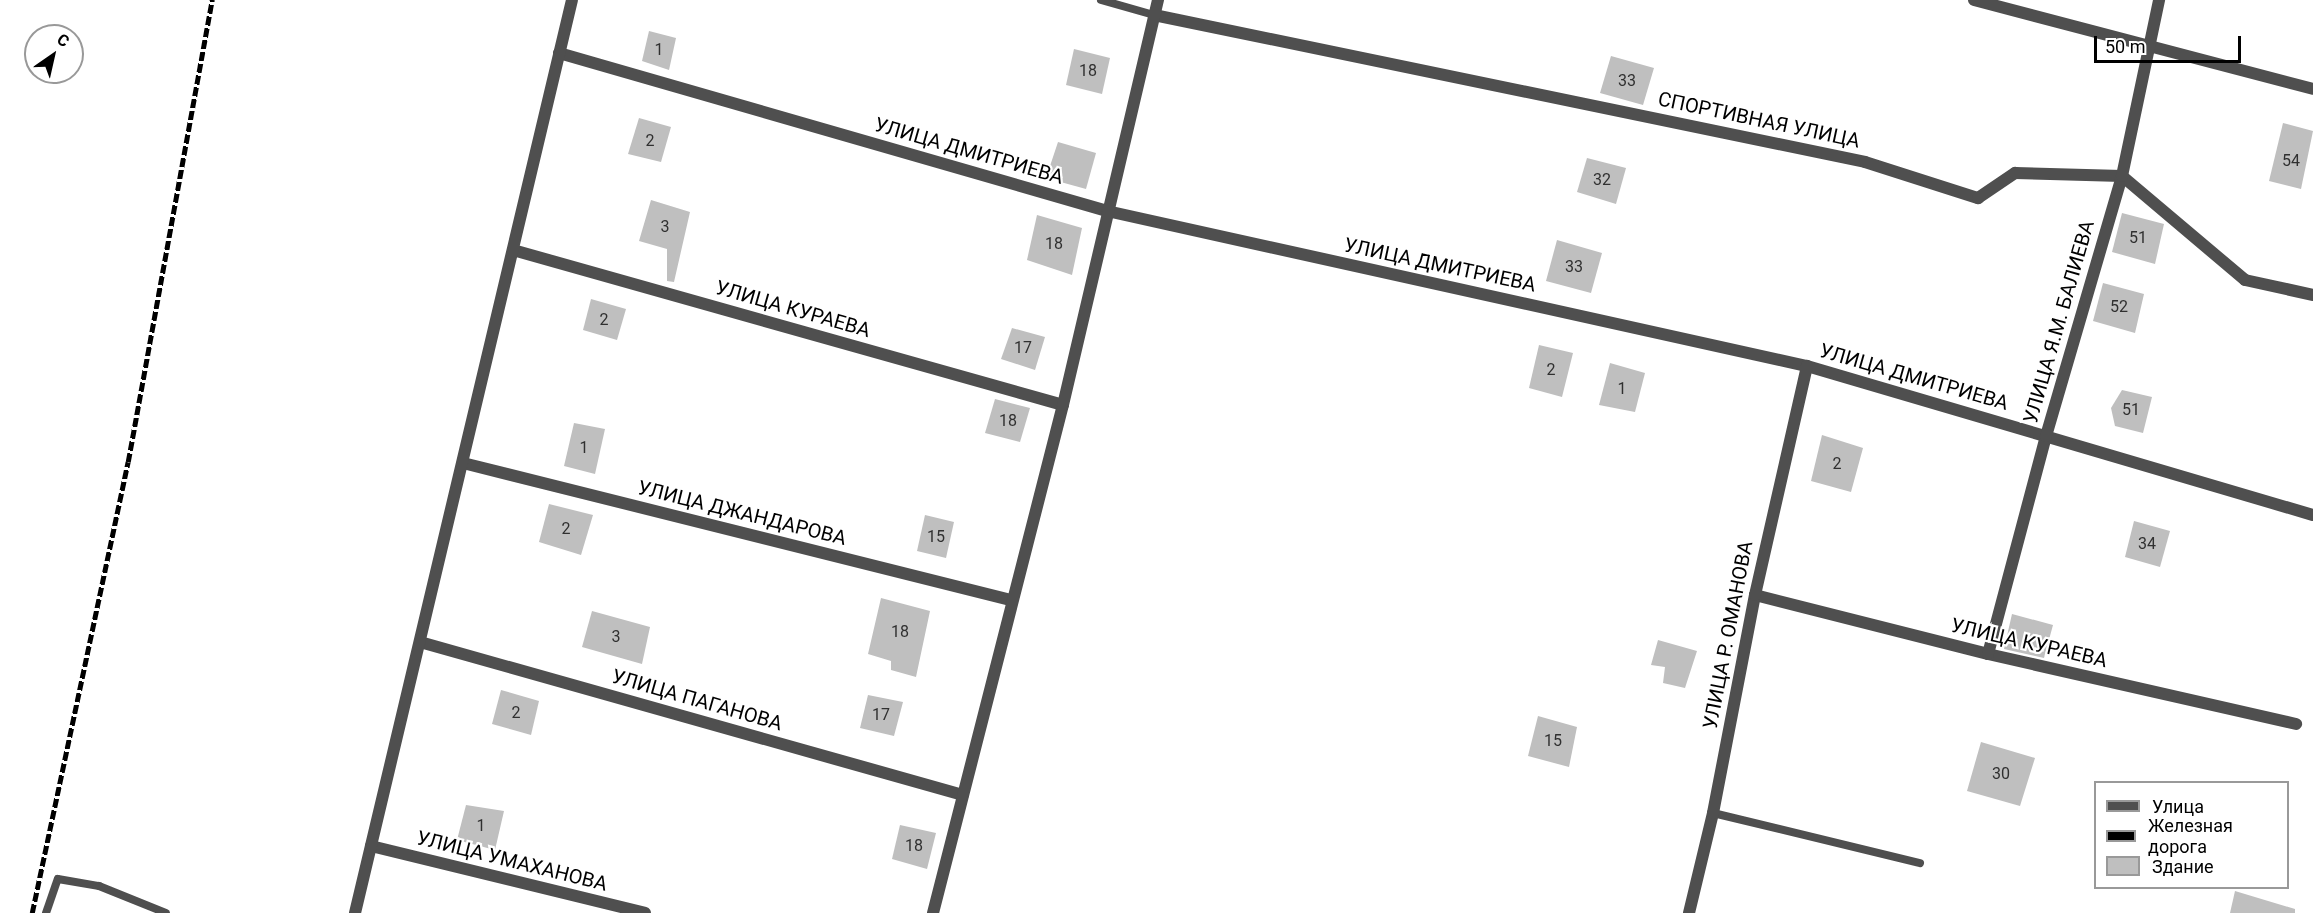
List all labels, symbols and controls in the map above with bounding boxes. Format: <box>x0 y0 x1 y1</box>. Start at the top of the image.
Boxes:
north arrow <box>24 24 84 84</box>
scale bar <box>2097 24 2244 62</box>
text: С <box>54 30 73 51</box>
text: 50 m <box>2105 36 2145 57</box>
house number: 1 <box>655 40 663 60</box>
house number: 18 <box>1079 61 1097 81</box>
house number: 33 <box>1618 71 1636 91</box>
street label: СПОРТИВНАЯ УЛИЦА <box>1656 87 1862 153</box>
street label: УЛИЦА ДМИТРИЕВА <box>872 113 1066 189</box>
house number: 2 <box>646 131 654 151</box>
house number: 54 <box>2282 151 2300 171</box>
house number: 32 <box>1593 170 1611 190</box>
house number: 3 <box>661 217 669 237</box>
street label: УЛИЦА Я.М. БАЛИЕВА <box>2019 218 2099 426</box>
house number: 51 <box>2129 228 2147 248</box>
street label: УЛИЦА ДМИТРИЕВА <box>1342 233 1538 297</box>
house number: 18 <box>1045 234 1063 254</box>
house number: 33 <box>1565 257 1583 277</box>
street label: УЛИЦА КУРАЕВА <box>713 275 873 343</box>
house number: 52 <box>2110 297 2128 317</box>
house number: 2 <box>600 310 608 330</box>
house number: 17 <box>1014 338 1032 358</box>
street label: УЛИЦА ДМИТРИЕВА <box>1817 339 2011 415</box>
house number: 2 <box>1547 360 1555 380</box>
house number: 1 <box>1618 379 1626 399</box>
house number: 51 <box>2122 400 2140 420</box>
house number: 18 <box>999 411 1017 431</box>
house number: 1 <box>580 438 588 458</box>
house number: 2 <box>1833 454 1841 474</box>
street label: УЛИЦА ДЖАНДАРОВА <box>635 475 849 551</box>
house number: 2 <box>562 519 570 539</box>
house number: 15 <box>927 527 945 547</box>
house number: 34 <box>2138 534 2156 554</box>
street label: УЛИЦА Р. ОМАНОВА <box>1698 539 1758 731</box>
street label: УЛИЦА КУРАЕВА <box>1948 613 2110 673</box>
house number: 18 <box>891 622 909 642</box>
house number: 3 <box>612 627 620 647</box>
street label: УЛИЦА ПАГАНОВА <box>609 664 785 736</box>
house number: 2 <box>512 703 520 723</box>
house number: 17 <box>872 705 890 725</box>
house number: 15 <box>1544 731 1562 751</box>
house number: 30 <box>1992 764 2010 784</box>
legend <box>2094 781 2289 889</box>
text: Улица <box>2152 796 2204 817</box>
text: Железная дорога <box>2148 815 2233 857</box>
house number: 1 <box>477 816 485 836</box>
street label: УЛИЦА УМАХАНОВА <box>414 826 610 896</box>
house number: 18 <box>905 836 923 856</box>
text: Здание <box>2152 856 2214 877</box>

